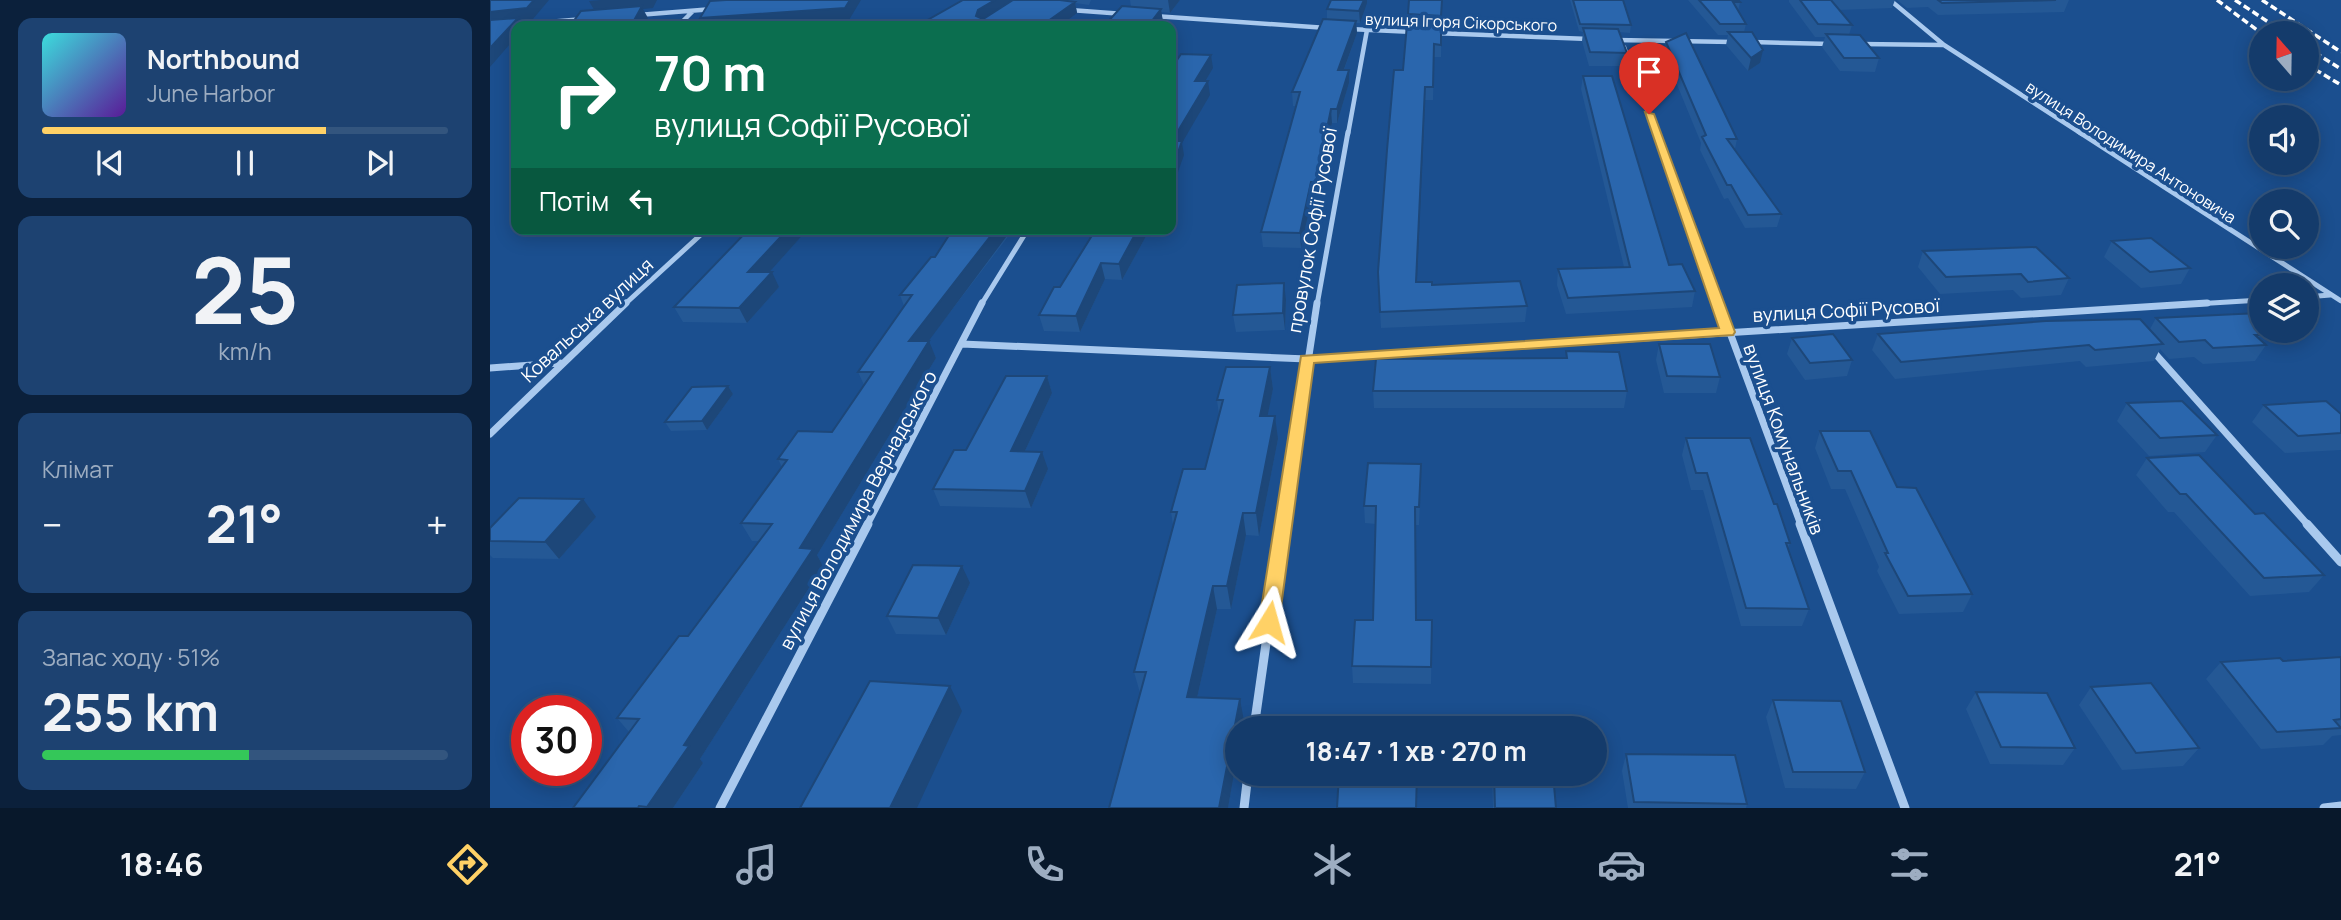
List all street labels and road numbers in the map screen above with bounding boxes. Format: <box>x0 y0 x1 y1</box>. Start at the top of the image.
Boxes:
street label: вулиця Ігоря Сікорського <box>1365 8 1557 36</box>
street label: вулиця Володимира Антоновича <box>2022 76 2240 228</box>
street label: провулок Софії Русової <box>1281 125 1343 335</box>
street label: Ковальська вулиця <box>515 252 659 388</box>
street label: вулиця Софії Русової <box>1752 292 1941 328</box>
street label: вулиця Комунальників <box>1737 340 1831 538</box>
street label: вулиця Володимира Вернадського <box>773 366 943 654</box>

